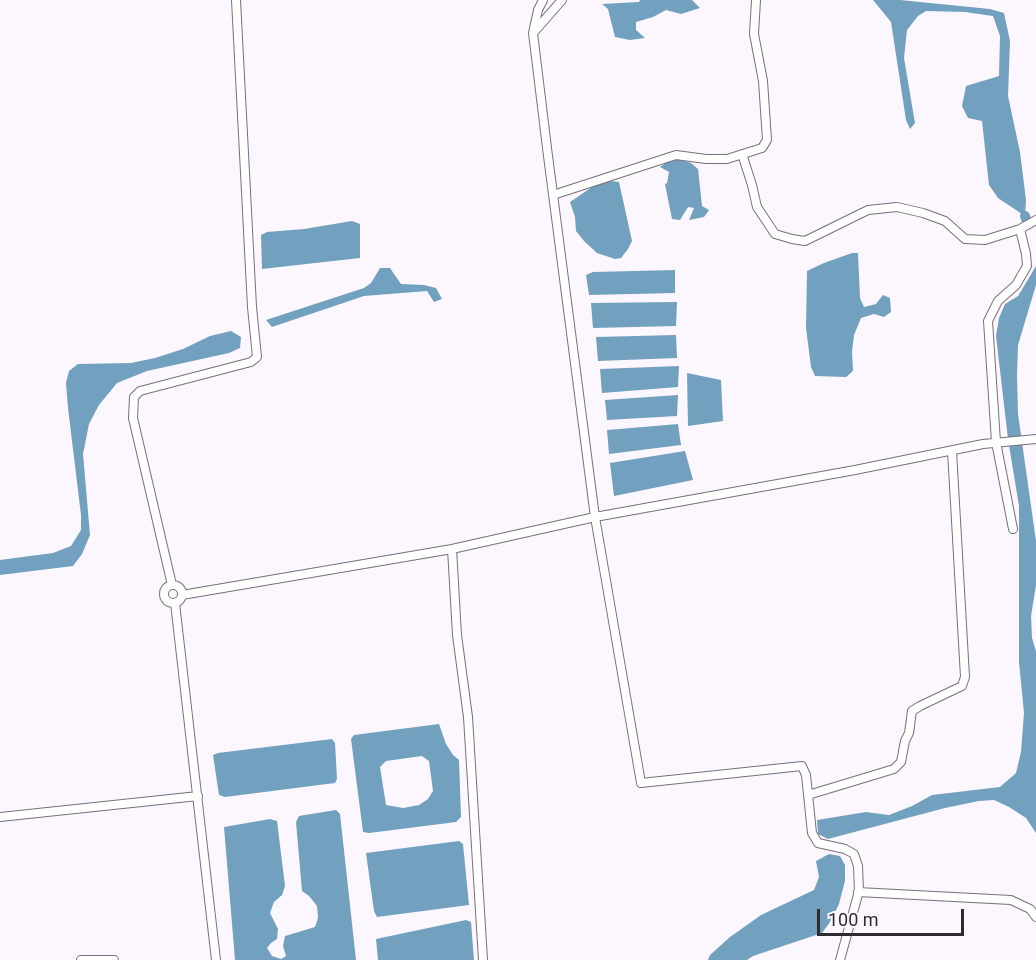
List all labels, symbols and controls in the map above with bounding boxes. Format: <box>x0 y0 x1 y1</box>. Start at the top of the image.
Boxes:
scale bar <box>820 897 967 935</box>
text: 100 m <box>828 909 879 930</box>

